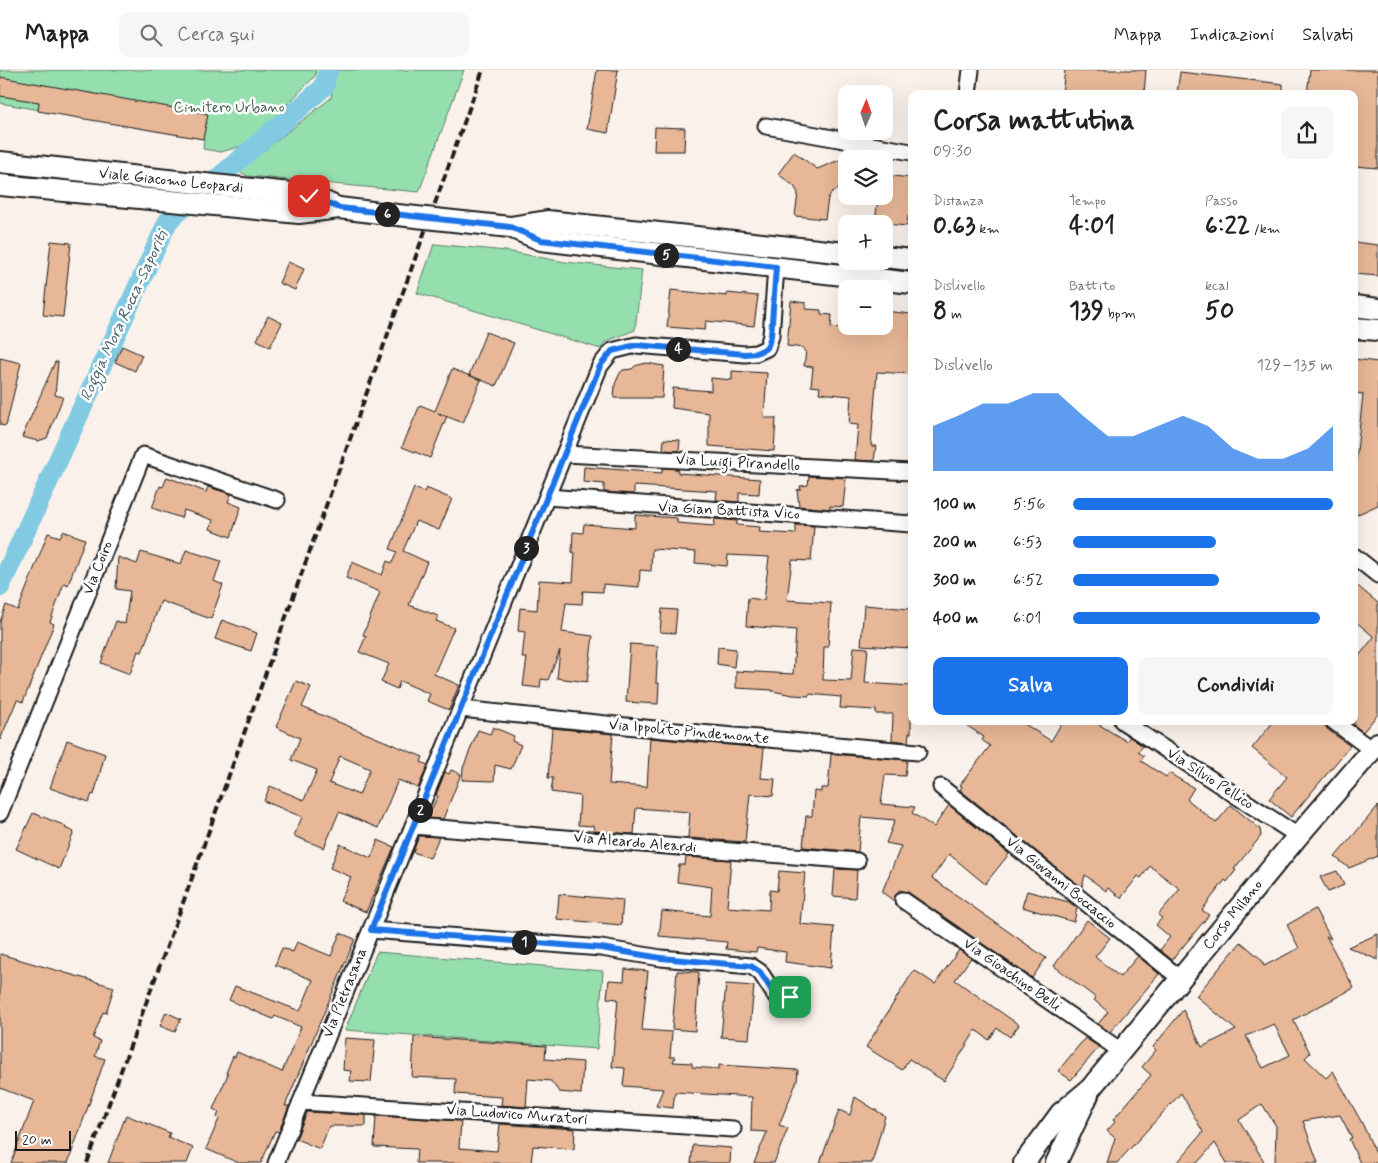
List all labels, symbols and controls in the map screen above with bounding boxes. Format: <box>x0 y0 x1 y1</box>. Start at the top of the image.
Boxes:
search box <box>119 12 469 57</box>
text: Mappa <box>25 19 89 50</box>
icon: search <box>137 21 165 49</box>
text: Cerca qui <box>177 22 255 47</box>
text: Mappa <box>1114 23 1162 47</box>
text: Indicazioni <box>1190 23 1274 47</box>
text: Salvati <box>1302 23 1353 47</box>
north arrow <box>838 85 892 140</box>
map controls <box>838 85 893 335</box>
park label: Cimitero Urbano <box>173 98 285 118</box>
text: Corsa mattutina <box>933 103 1135 140</box>
button: share <box>1281 107 1333 159</box>
text: 09:30 <box>933 141 972 162</box>
button: layers <box>838 150 893 205</box>
street label: Viale Giacomo Leopardi <box>98 163 244 199</box>
pin <box>288 175 330 217</box>
icon: check <box>295 182 323 210</box>
text: Distanza <box>933 192 984 210</box>
text: Tempo <box>1069 192 1106 210</box>
text: Passo <box>1205 192 1238 210</box>
pin: 6 <box>374 202 400 226</box>
text: 6 <box>384 205 391 223</box>
text: 0.63 <box>933 210 976 243</box>
text: 4:01 <box>1069 210 1115 243</box>
text: 6:22 <box>1205 210 1250 243</box>
button: + <box>838 215 893 270</box>
text: km <box>976 220 1000 238</box>
text: /km <box>1250 220 1280 238</box>
water label: Roggia Mora Rocca-Saporiti <box>75 225 176 405</box>
pin: 5 <box>654 242 678 268</box>
text: 5 <box>662 246 671 264</box>
text: Dislivello <box>933 277 985 295</box>
text: Battito <box>1069 277 1115 295</box>
text: kcal <box>1205 277 1229 295</box>
button: − <box>838 280 893 335</box>
text: 8 <box>933 295 947 328</box>
text: 139 <box>1069 295 1104 328</box>
text: 50 <box>1205 295 1234 328</box>
text: m <box>947 305 962 323</box>
text: bpm <box>1104 305 1136 323</box>
pin: 4 <box>666 336 690 362</box>
text: 4 <box>674 340 683 358</box>
text: Dislivello <box>933 355 993 376</box>
text: 129–135 m <box>1257 355 1333 376</box>
street label: Via Luigi Pirandello <box>675 450 801 477</box>
text: 100 m <box>933 494 976 515</box>
text: 5:56 <box>1013 494 1045 515</box>
street label: Via Gian Battista Vico <box>658 497 801 525</box>
text: 200 m <box>933 532 977 553</box>
text: 6:53 <box>1013 532 1042 553</box>
pin: 3 <box>514 536 538 560</box>
street label: Via Coiro <box>78 538 118 598</box>
text: 3 <box>523 539 530 557</box>
text: 300 m <box>933 570 976 591</box>
text: 6:52 <box>1013 570 1044 591</box>
text: 400 m <box>933 608 978 629</box>
text: 6:01 <box>1013 608 1041 629</box>
button: Salva <box>933 657 1128 715</box>
button: Condividi <box>1138 657 1333 715</box>
street label: Via Ippolito Pindemonte <box>608 715 770 749</box>
street label: Via Silvio Pellico <box>1163 743 1257 815</box>
pin: 2 <box>408 798 432 822</box>
text: 2 <box>417 801 424 819</box>
street label: Via Aleardo Aleardi <box>573 828 697 858</box>
street label: Via Giovanni Boccaccio <box>1002 832 1120 934</box>
street label: Corso Milano <box>1199 876 1267 954</box>
pin: 1 <box>512 930 536 954</box>
text: 1 <box>521 933 528 951</box>
street label: Via Gioachino Belli <box>959 934 1065 1016</box>
street label: Via Pietrasana <box>318 945 372 1041</box>
pin <box>769 976 811 1018</box>
icon: arrive <box>776 983 804 1011</box>
street label: Via Ludovico Muratori <box>446 1100 588 1130</box>
scale bar <box>15 1128 71 1151</box>
text: 20 m <box>22 1131 52 1149</box>

